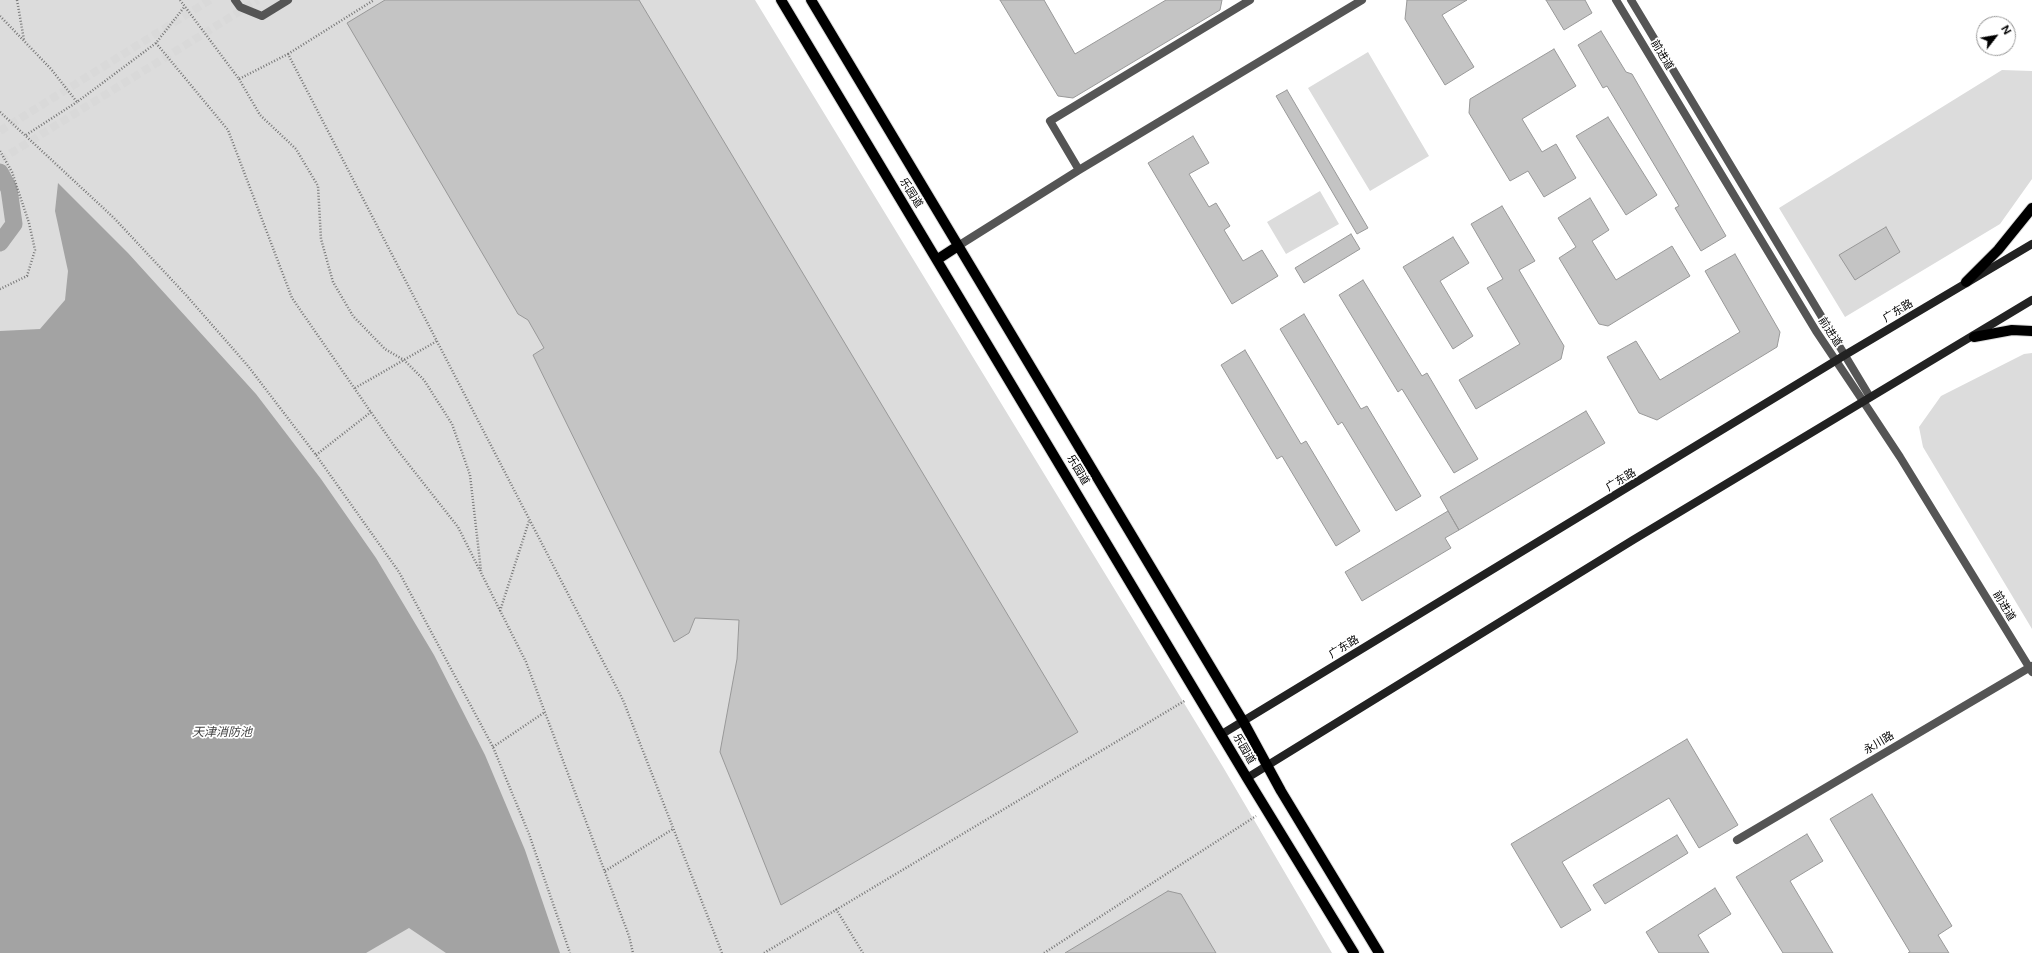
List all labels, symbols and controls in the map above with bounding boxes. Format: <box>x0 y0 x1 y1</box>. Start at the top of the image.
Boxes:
north arrow <box>1976 16 2016 56</box>
text: N <box>1998 23 2014 37</box>
street label: 前进道 <box>1648 37 1676 73</box>
street label: 乐园道 <box>897 176 925 210</box>
street label: 广东路 <box>1880 297 1916 325</box>
street label: 前进道 <box>1815 315 1845 349</box>
street label: 乐园道 <box>1064 452 1092 488</box>
street label: 广东路 <box>1603 466 1639 494</box>
street label: 前进道 <box>1990 588 2018 624</box>
street label: 广东路 <box>1326 633 1362 661</box>
water label: 天津消防池 <box>192 725 252 739</box>
street label: 永川路 <box>1861 729 1897 757</box>
street label: 乐园道 <box>1230 731 1258 767</box>

